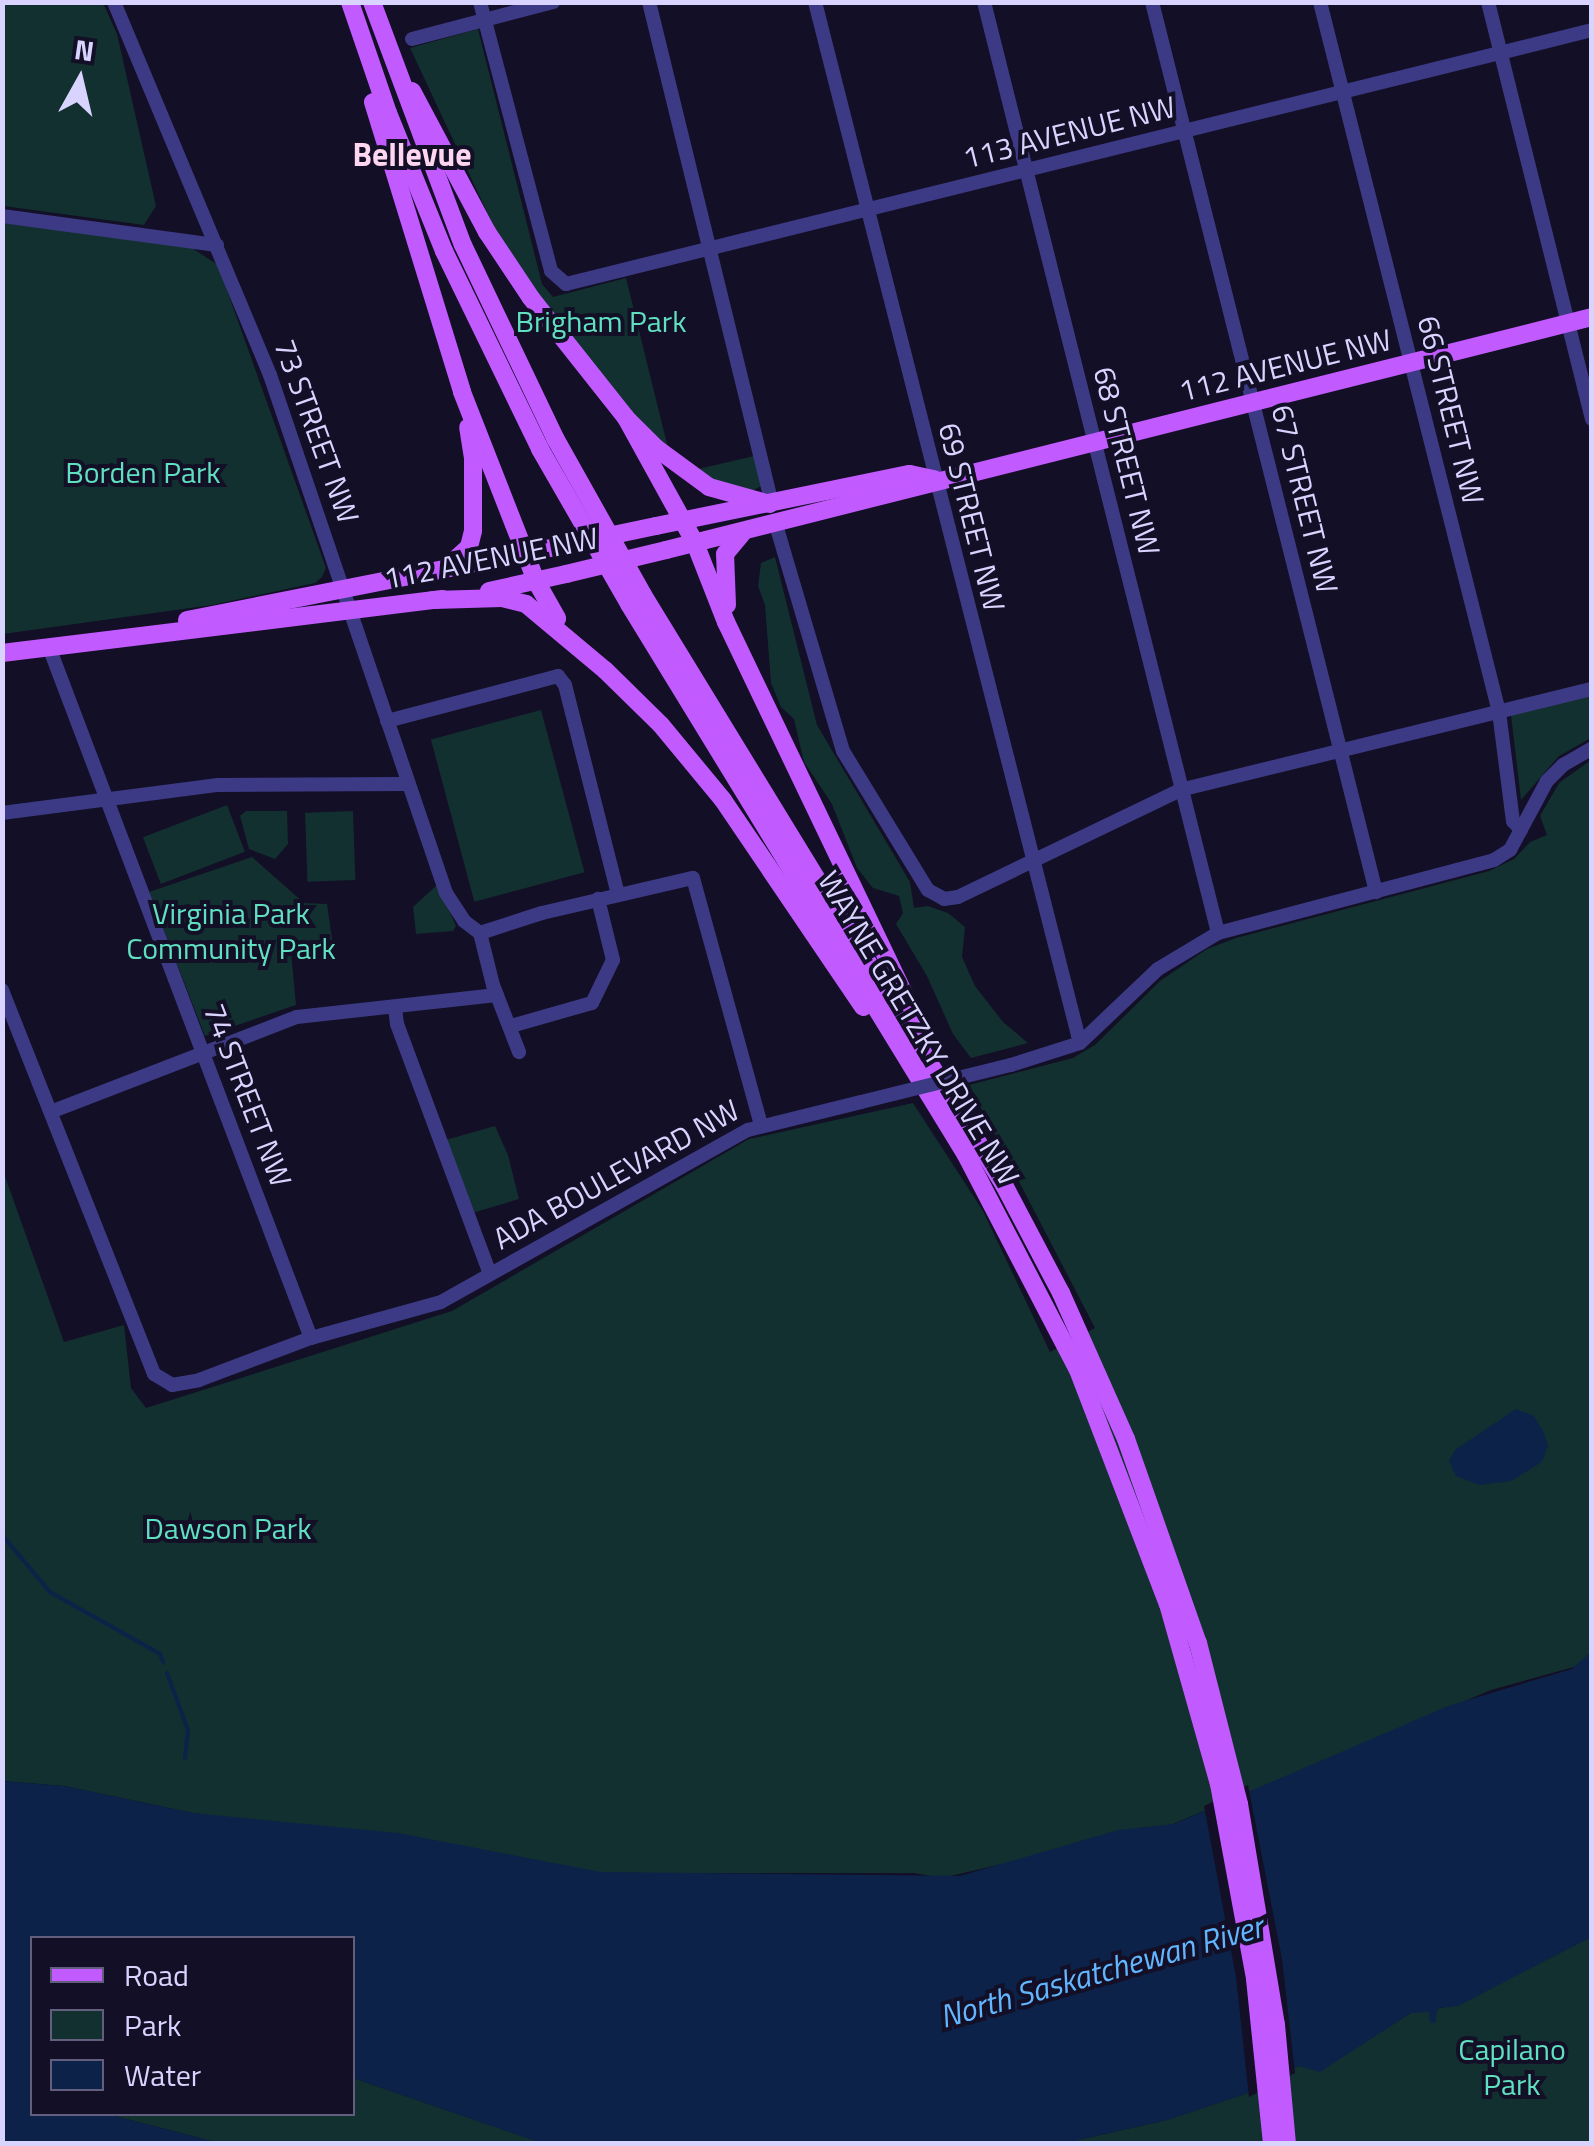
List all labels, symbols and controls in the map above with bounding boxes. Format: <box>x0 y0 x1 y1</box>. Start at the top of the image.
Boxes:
text: N <box>72 27 97 72</box>
north arrow <box>30 30 130 130</box>
street label: 113 AVENUE NW <box>959 88 1179 176</box>
district label: Bellevue <box>352 135 472 173</box>
park label: Brigham Park <box>515 303 687 339</box>
street label: 66 STREET NW <box>1410 312 1492 508</box>
street label: 112 AVENUE NW <box>1175 321 1395 409</box>
street label: 73 STREET NW <box>267 334 367 528</box>
street label: 68 STREET NW <box>1086 363 1168 559</box>
street label: 67 STREET NW <box>1264 401 1346 597</box>
street label: 69 STREET NW <box>931 419 1013 615</box>
park label: Borden Park <box>65 454 221 490</box>
street label: 112 AVENUE NW <box>381 520 601 596</box>
street label: WAYNE GRETZKY DRIVE NW <box>811 864 1027 1192</box>
park label: Virginia Park Community Park <box>126 895 336 966</box>
street label: 74 STREET NW <box>197 998 299 1192</box>
street label: ADA BOULEVARD NW <box>487 1091 745 1257</box>
park label: Dawson Park <box>144 1510 312 1546</box>
water label: North Saskatchewan River <box>935 1906 1267 2036</box>
legend <box>30 1936 355 2116</box>
text: Road <box>124 1952 189 1998</box>
text: Park <box>124 2002 181 2048</box>
park label: Capilano Park <box>1458 2031 1566 2102</box>
text: Water <box>124 2052 201 2098</box>

